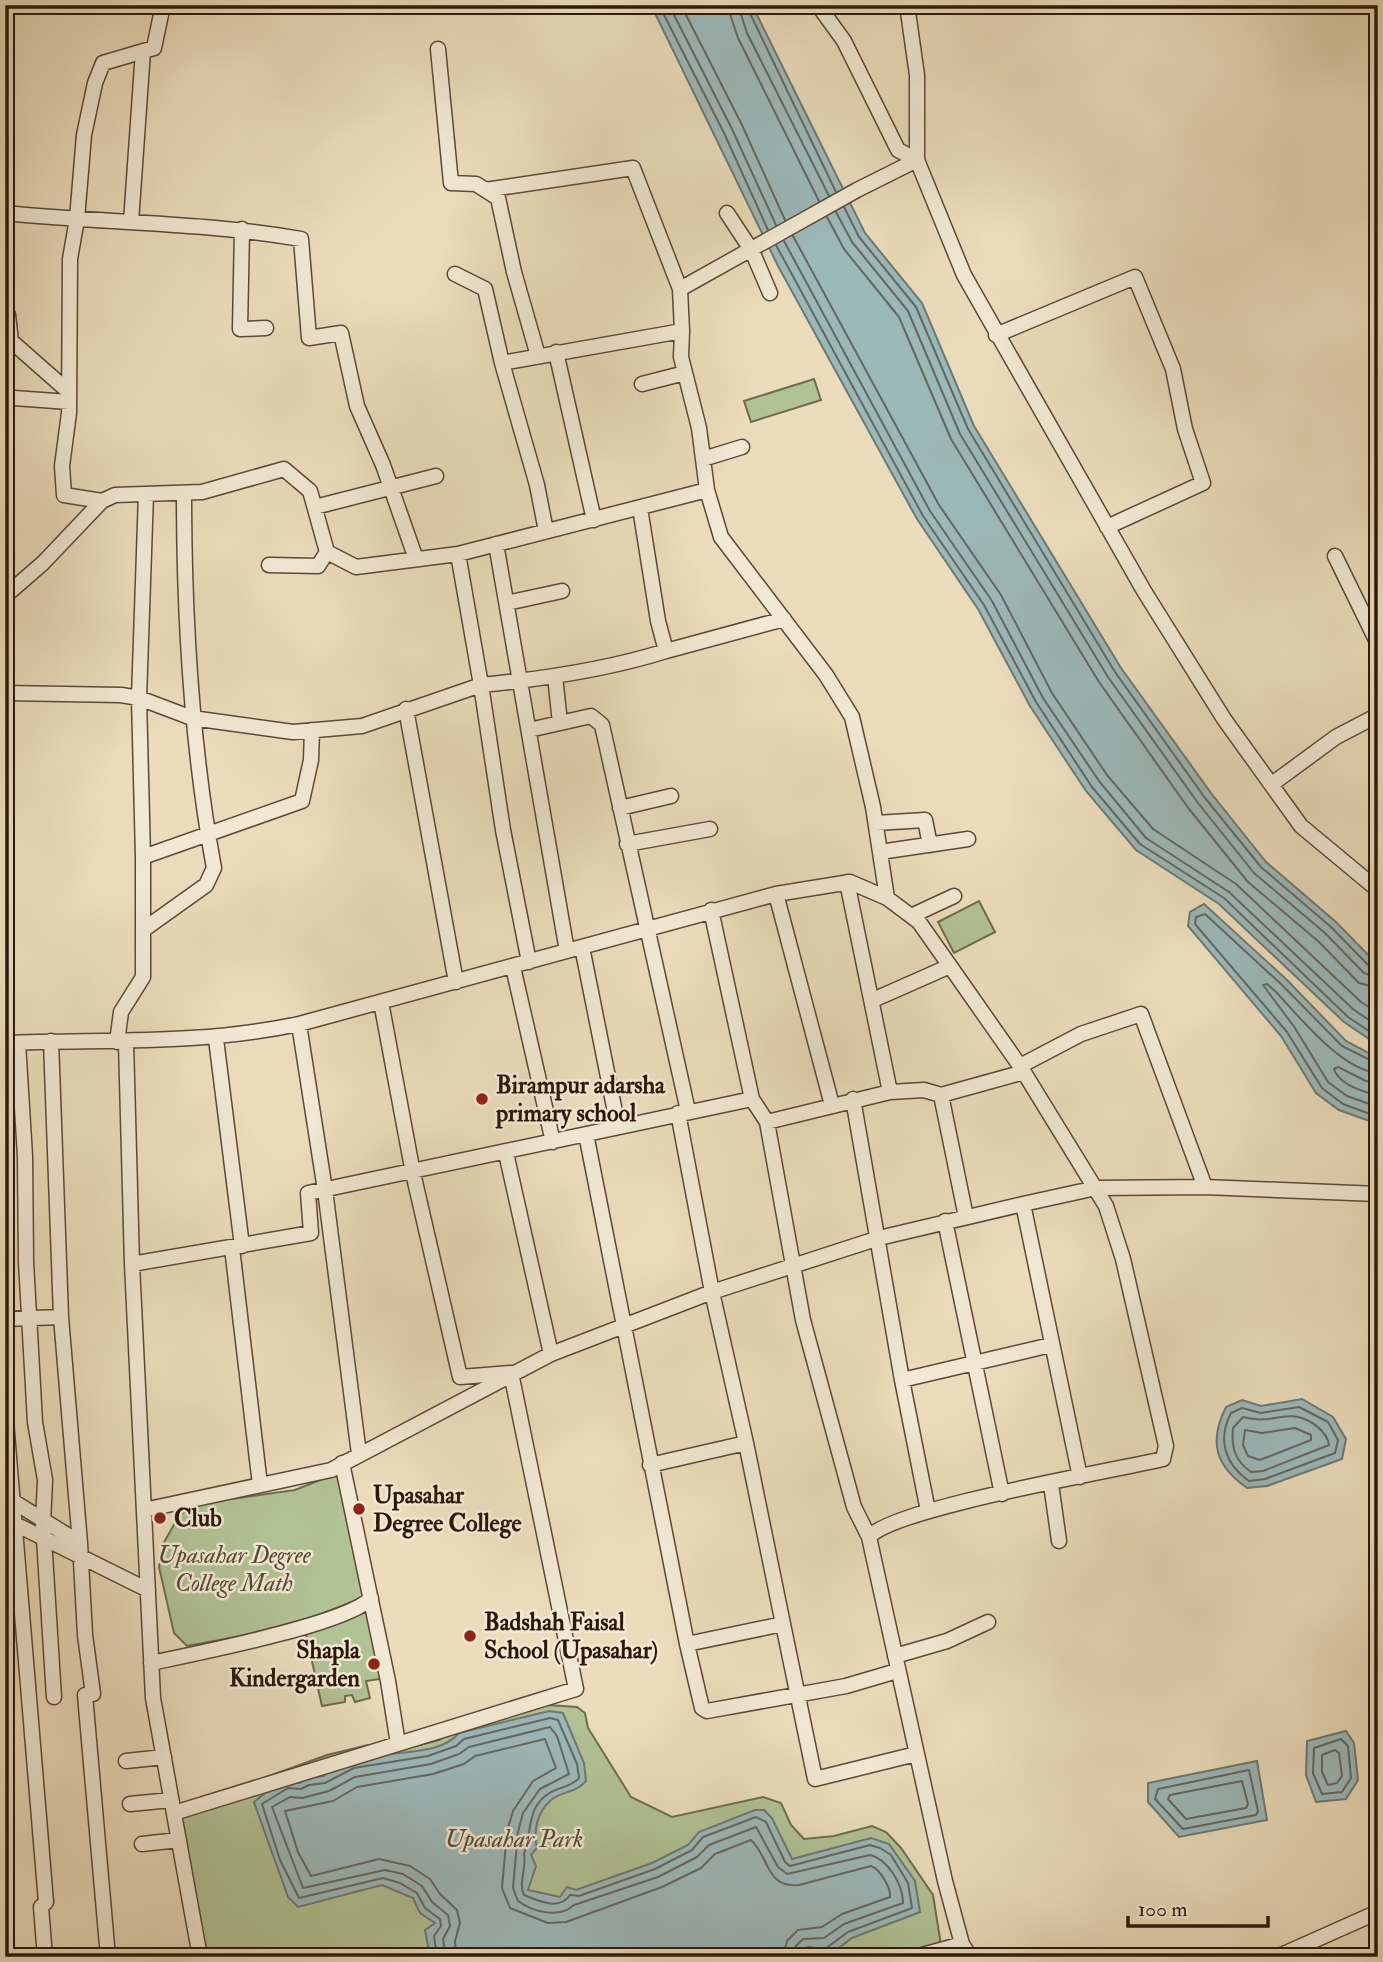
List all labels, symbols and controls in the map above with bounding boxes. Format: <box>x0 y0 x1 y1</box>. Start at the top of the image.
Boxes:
place label: Birampur adarsha primary school <box>495 1070 666 1129</box>
marker: Birampur adarsha primary school <box>474 1091 490 1107</box>
place label: Upasahar Degree College <box>373 1480 521 1539</box>
marker: Upasahar Degree College <box>351 1501 367 1517</box>
place label: Club <box>174 1503 222 1534</box>
marker: Club <box>152 1510 168 1526</box>
park label: Upasahar Degree College Math <box>157 1540 312 1599</box>
place label: Badshah Faisal School (Upasahar) <box>484 1607 658 1666</box>
marker: Badshah Faisal School (Upasahar) <box>462 1628 478 1644</box>
place label: Shapla Kindergarden <box>229 1635 361 1694</box>
marker: Shapla Kindergarden <box>366 1656 382 1672</box>
park label: Upasahar Park <box>445 1824 583 1855</box>
scale bar <box>1128 1885 1268 1929</box>
text: 100 m <box>1138 1896 1188 1923</box>

